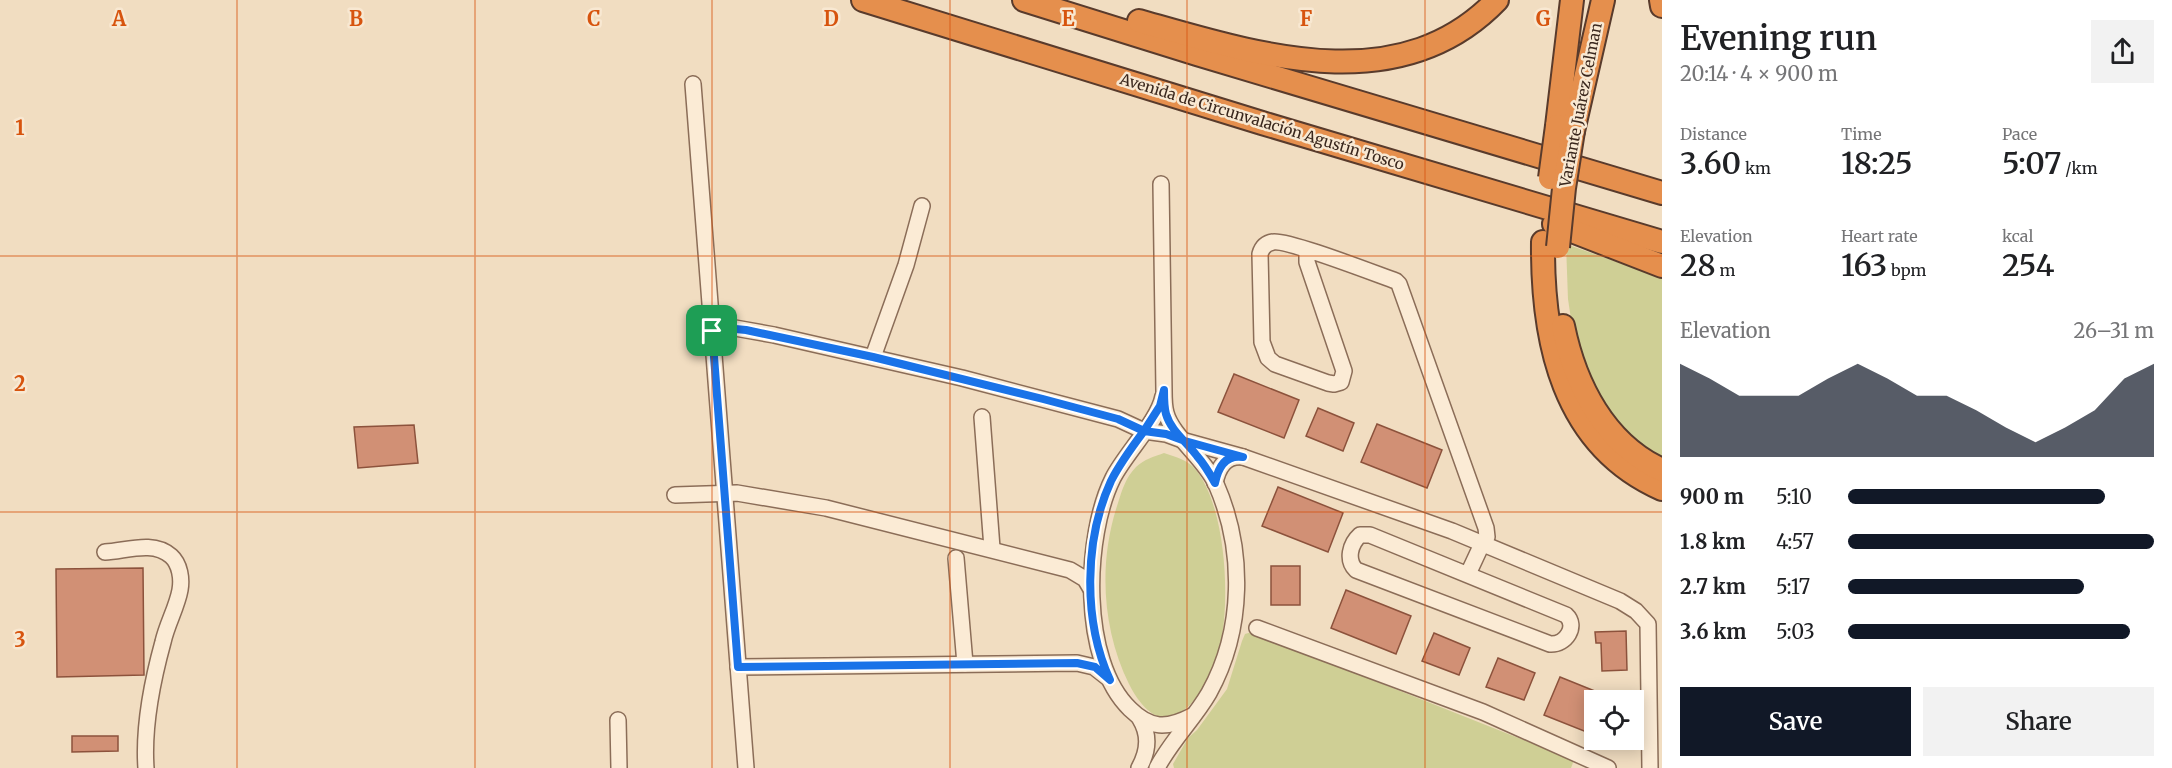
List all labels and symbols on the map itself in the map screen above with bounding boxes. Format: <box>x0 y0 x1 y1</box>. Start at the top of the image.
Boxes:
text: A <box>111 6 127 31</box>
text: B <box>349 6 363 31</box>
text: C <box>587 6 601 31</box>
text: D <box>823 6 839 31</box>
text: E <box>1061 6 1075 31</box>
text: F <box>1300 6 1313 31</box>
text: G <box>1536 6 1551 31</box>
street label: Variante Juárez Celman <box>1555 21 1606 190</box>
street label: Avenida de Circunvalación Agustín Tosco <box>1117 69 1407 174</box>
text: 1 <box>15 115 25 140</box>
pin <box>686 305 737 356</box>
text: 2 <box>14 371 26 396</box>
text: 3 <box>14 627 26 652</box>

